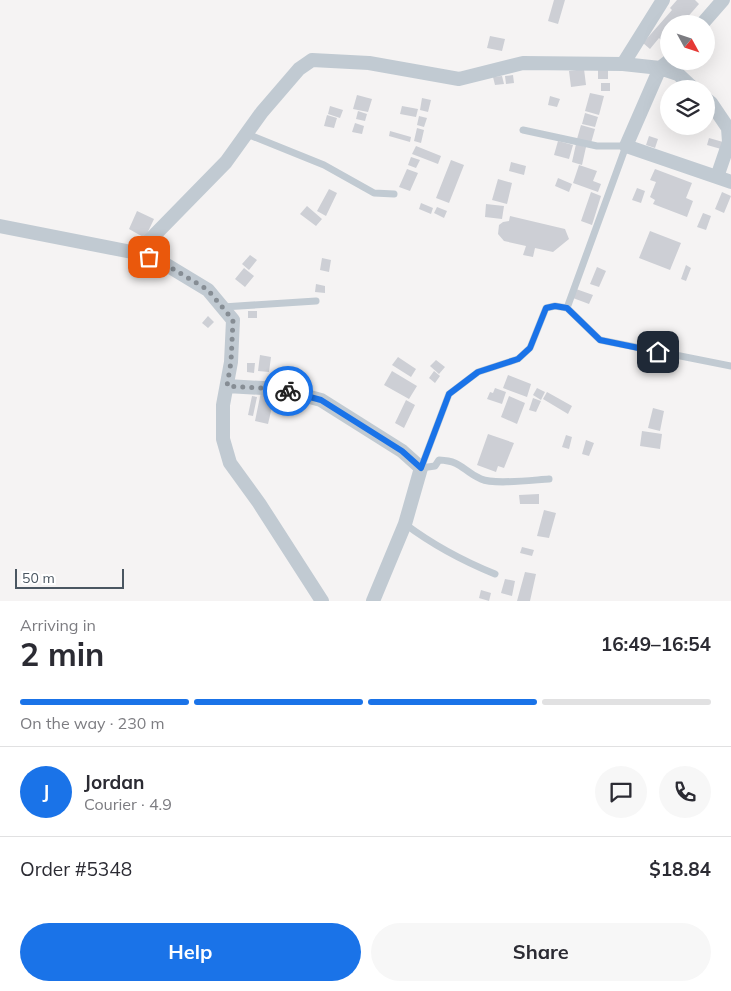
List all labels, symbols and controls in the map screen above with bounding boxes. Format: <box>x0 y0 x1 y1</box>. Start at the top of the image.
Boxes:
north arrow <box>660 15 715 70</box>
map controls <box>660 15 715 135</box>
button: layers <box>660 80 715 135</box>
pin <box>128 236 170 278</box>
icon: bag <box>135 243 163 271</box>
pin <box>637 331 679 373</box>
icon: home <box>644 338 672 366</box>
courier <box>263 366 313 416</box>
icon: bike <box>274 377 302 405</box>
scale bar <box>15 566 124 589</box>
text: 50 m <box>22 569 55 587</box>
text: Arriving in <box>20 615 96 635</box>
text: 16:49–16:54 <box>601 632 711 656</box>
text: 2 min <box>20 634 104 674</box>
text: On the way · 230 m <box>20 713 165 733</box>
button: chat <box>595 766 647 818</box>
button: phone <box>659 766 711 818</box>
text: Jordan <box>84 770 144 794</box>
text: J <box>43 780 49 804</box>
text: Courier · 4.9 <box>84 794 172 814</box>
text: Order #5348 <box>20 857 132 881</box>
text: $18.84 <box>649 857 711 881</box>
button: Help <box>20 923 361 981</box>
button: Share <box>371 923 711 981</box>

